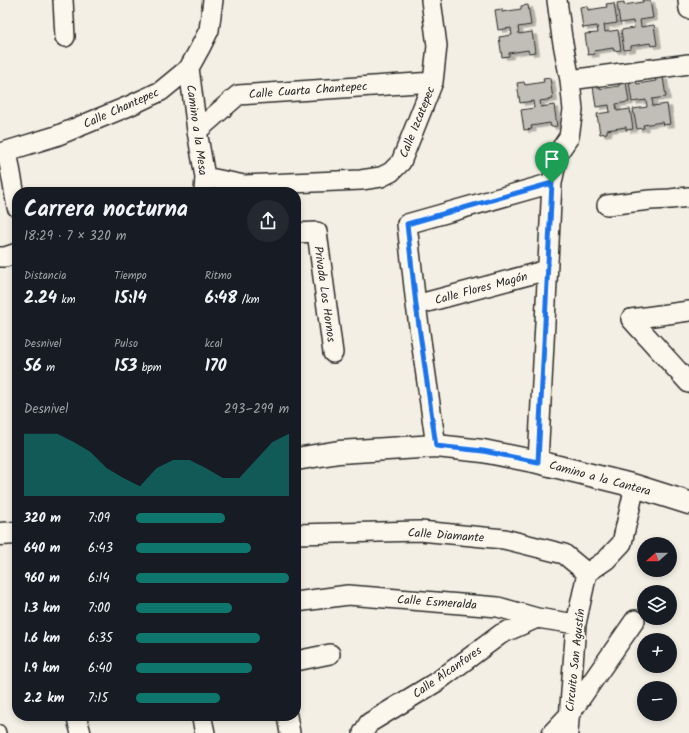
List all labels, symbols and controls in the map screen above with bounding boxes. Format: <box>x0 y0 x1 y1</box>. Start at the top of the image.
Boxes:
street label: Calle Cuarta Chantepec <box>248 77 368 104</box>
street label: Calle Chantepec <box>80 83 162 134</box>
street label: Camino a la Mesa <box>181 84 212 177</box>
street label: Calle Izcatepec <box>395 84 440 161</box>
pin <box>535 142 569 183</box>
icon: arrive <box>541 148 563 170</box>
text: Carrera nocturna <box>24 193 188 228</box>
button: share <box>247 200 289 242</box>
text: 18:29 · 7 × 320 m <box>24 226 126 247</box>
street label: Privada Los Hornos <box>308 245 341 343</box>
text: Distancia <box>24 267 66 285</box>
text: Tiempo <box>114 267 147 285</box>
text: Ritmo <box>205 267 232 285</box>
street label: Calle Flores Magón <box>433 267 530 310</box>
text: 2.24 <box>24 285 57 312</box>
text: 15:14 <box>114 285 147 312</box>
text: 6:48 <box>205 285 237 312</box>
text: km <box>57 291 75 309</box>
text: /km <box>237 291 260 309</box>
text: Desnivel <box>24 335 62 353</box>
text: Pulso <box>114 335 138 353</box>
text: kcal <box>205 335 223 353</box>
text: 56 <box>24 353 42 380</box>
text: 153 <box>114 353 137 380</box>
text: 170 <box>205 353 227 380</box>
text: m <box>42 359 55 377</box>
text: bpm <box>137 359 162 377</box>
text: Desnivel <box>24 399 68 420</box>
text: 293–299 m <box>224 399 289 420</box>
street label: Camino a la Cantera <box>547 456 653 501</box>
text: 320 m <box>24 508 61 529</box>
text: 7:09 <box>88 508 110 529</box>
street label: Calle Diamante <box>407 523 486 548</box>
north arrow <box>637 537 677 577</box>
map controls <box>637 537 677 721</box>
text: 640 m <box>24 538 60 559</box>
text: 6:43 <box>88 538 113 559</box>
text: 960 m <box>24 568 60 589</box>
text: 6:14 <box>88 568 110 589</box>
button: layers <box>637 585 677 625</box>
street label: Calle Esmeralda <box>396 590 478 615</box>
text: 1.3 km <box>24 598 60 619</box>
text: 7:00 <box>88 598 110 619</box>
street label: Circuito San Agustín <box>561 607 590 713</box>
text: 1.6 km <box>24 628 60 649</box>
text: 6:35 <box>88 628 113 649</box>
button: + <box>637 633 677 673</box>
street label: Calle Alcanfores <box>409 641 486 703</box>
text: 1.9 km <box>24 658 60 679</box>
text: 6:40 <box>88 658 112 679</box>
button: − <box>637 681 677 721</box>
text: 2.2 km <box>24 688 64 709</box>
text: 7:15 <box>88 688 108 709</box>

